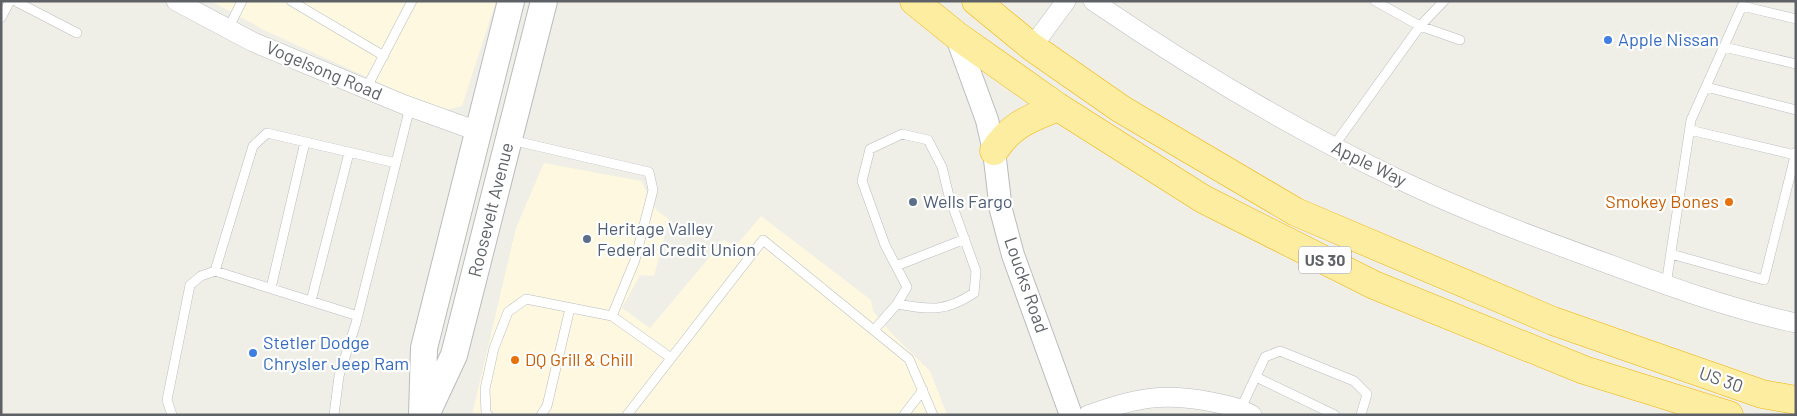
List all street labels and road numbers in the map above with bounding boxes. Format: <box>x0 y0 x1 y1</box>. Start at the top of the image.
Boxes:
street label: Vogelsong Road <box>263 36 386 104</box>
street label: Apple Way <box>1328 136 1410 191</box>
street label: Roosevelt Avenue <box>463 140 517 279</box>
street label: Loucks Road <box>1000 234 1054 336</box>
road number: US 30 <box>1299 246 1351 274</box>
street label: US 30 <box>1696 361 1746 397</box>

